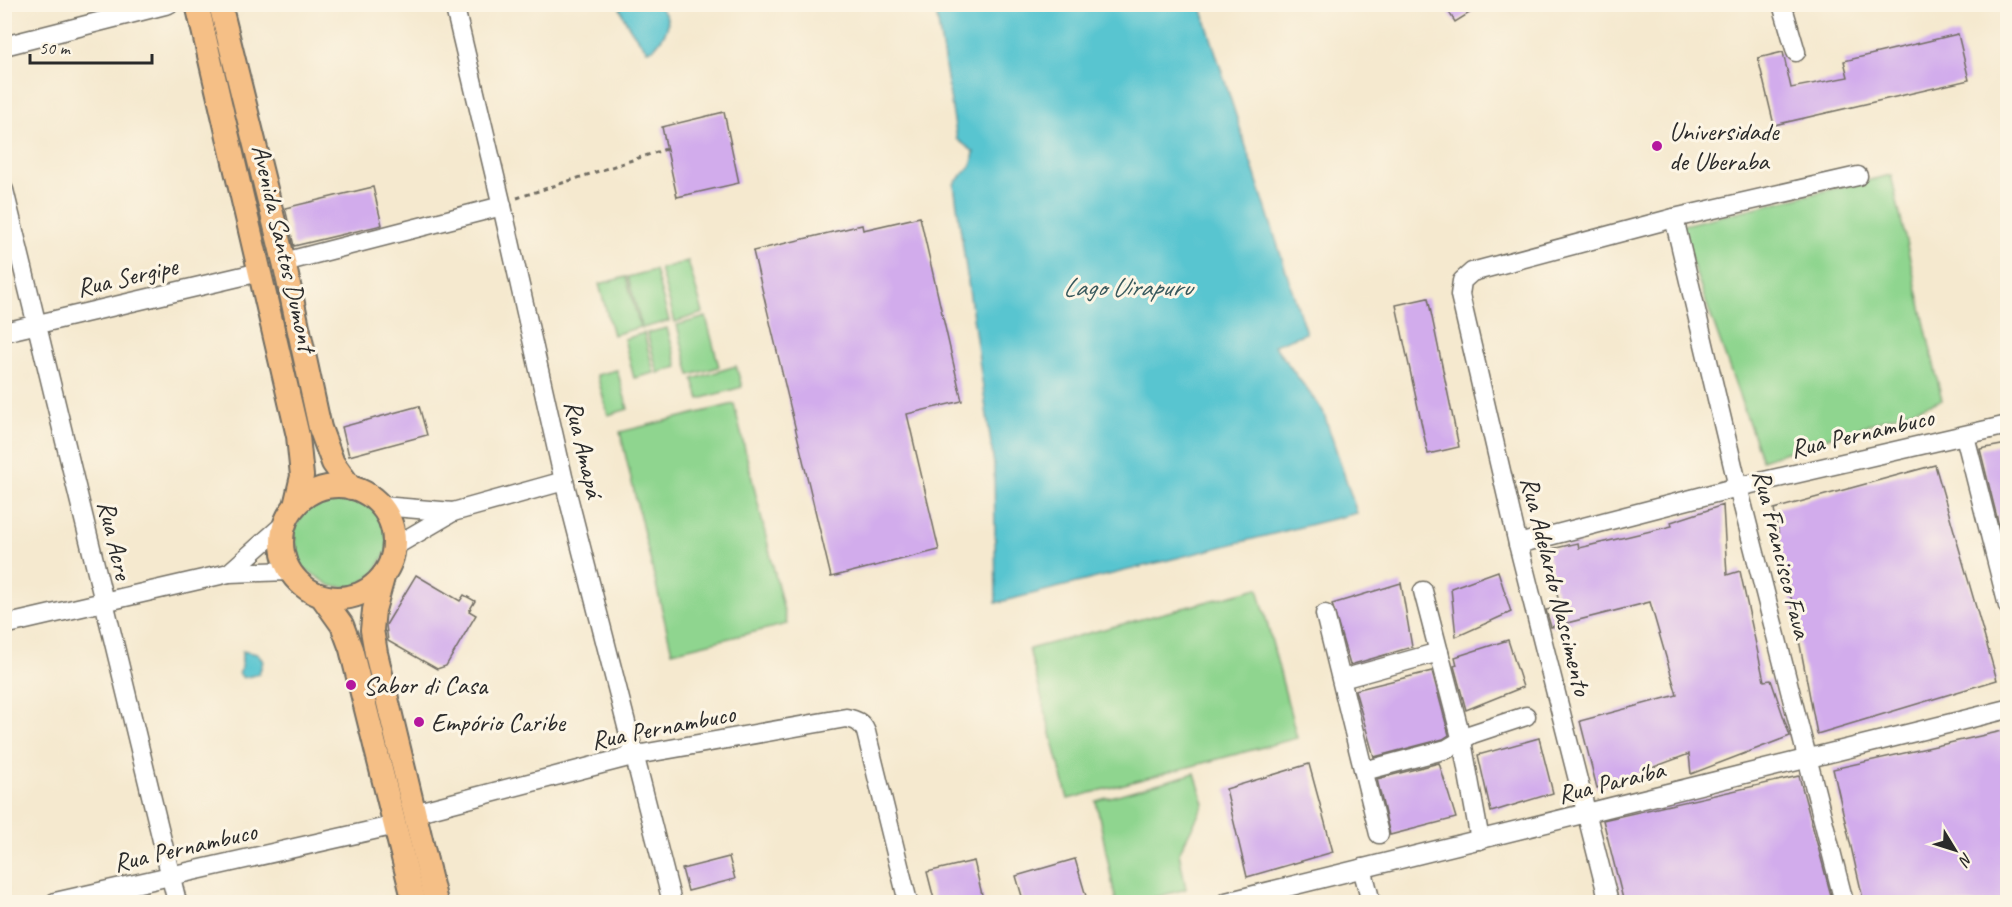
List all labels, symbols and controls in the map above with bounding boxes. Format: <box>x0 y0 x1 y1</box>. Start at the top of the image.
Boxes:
scale bar <box>30 27 152 65</box>
text: 50 m <box>39 37 72 59</box>
place label: Universidade de Uberaba <box>1669 115 1780 178</box>
marker: Universidade de Uberaba <box>1650 139 1664 153</box>
street label: Avenida Santos Dumont <box>244 141 325 358</box>
street label: Rua Sergipe <box>73 249 182 305</box>
water label: Lago Uirapuru <box>1063 270 1195 304</box>
street label: Rua Amapá <box>557 397 612 504</box>
street label: Rua Pernambuco <box>1787 400 1939 465</box>
street label: Rua Francisco Fava <box>1745 466 1819 643</box>
street label: Rua Adelardo Nascimento <box>1513 473 1600 701</box>
street label: Rua Acre <box>90 497 140 584</box>
place label: Sabor di Casa <box>363 669 489 702</box>
marker: Sabor di Casa <box>344 678 358 692</box>
street label: Rua Pernambuco <box>588 697 740 757</box>
place label: Empório Caribe <box>431 706 567 739</box>
marker: Empório Caribe <box>412 715 426 729</box>
street label: Rua Paraíba <box>1554 752 1669 811</box>
street label: Rua Pernambuco <box>110 814 262 879</box>
north arrow <box>1925 820 1985 880</box>
text: N <box>1953 849 1977 871</box>

